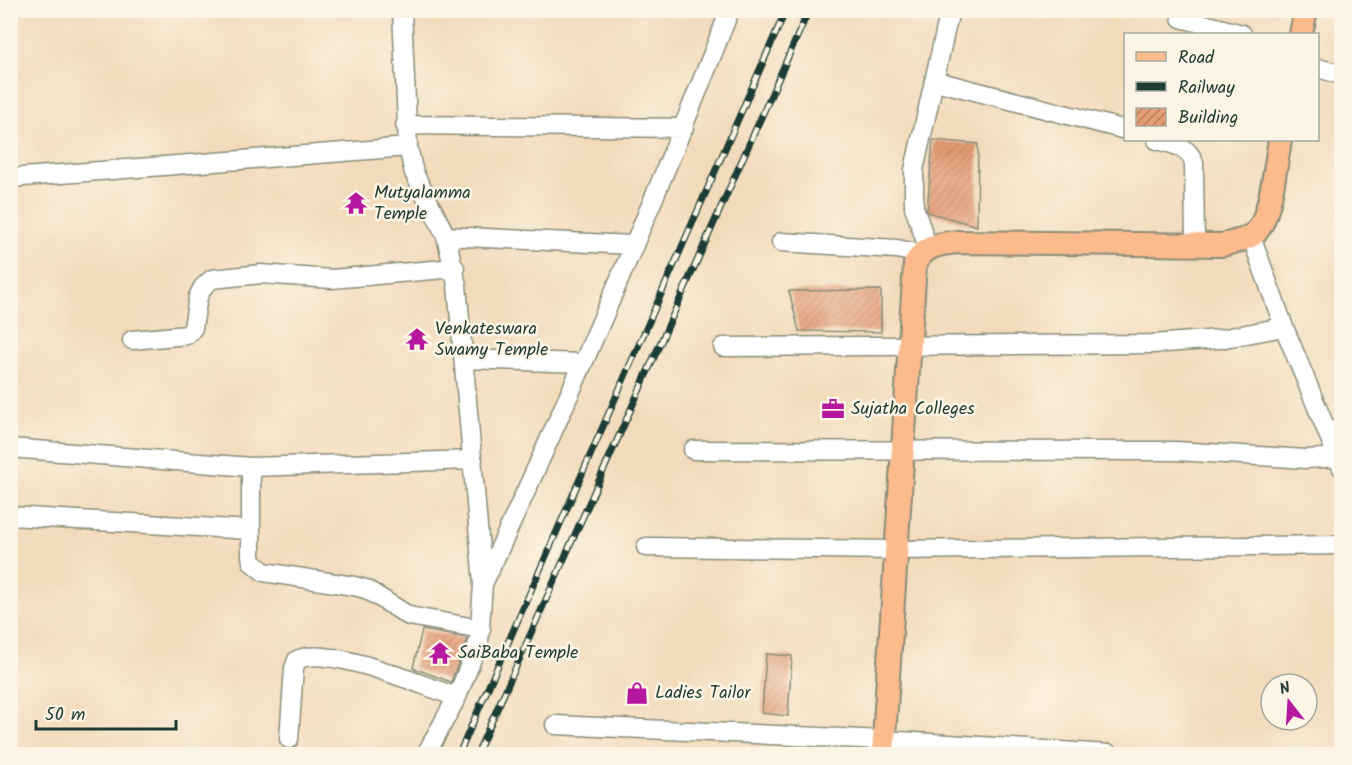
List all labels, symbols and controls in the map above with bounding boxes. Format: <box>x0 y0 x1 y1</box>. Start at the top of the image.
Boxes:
legend <box>1124 33 1319 141</box>
text: Road <box>1178 44 1215 73</box>
text: Railway <box>1178 74 1235 103</box>
text: Building <box>1178 104 1238 133</box>
place label: Mutyalamma Temple <box>374 179 471 229</box>
temple icon: Mutyalamma Temple <box>343 190 369 216</box>
place label: Venkateswara Swamy Temple <box>435 315 548 365</box>
temple icon: Venkateswara Swamy Temple <box>404 326 430 352</box>
place label: Sujatha Colleges <box>851 395 975 424</box>
office icon: Sujatha Colleges <box>820 396 846 422</box>
place label: SaiBaba Temple <box>458 639 578 668</box>
temple icon: SaiBaba Temple <box>427 640 453 666</box>
north arrow <box>1259 672 1319 732</box>
text: N <box>1277 676 1294 703</box>
place label: Ladies Tailor <box>655 679 751 708</box>
shop icon: Ladies Tailor <box>624 680 650 706</box>
scale bar <box>36 693 176 731</box>
text: 50 m <box>45 701 85 730</box>

